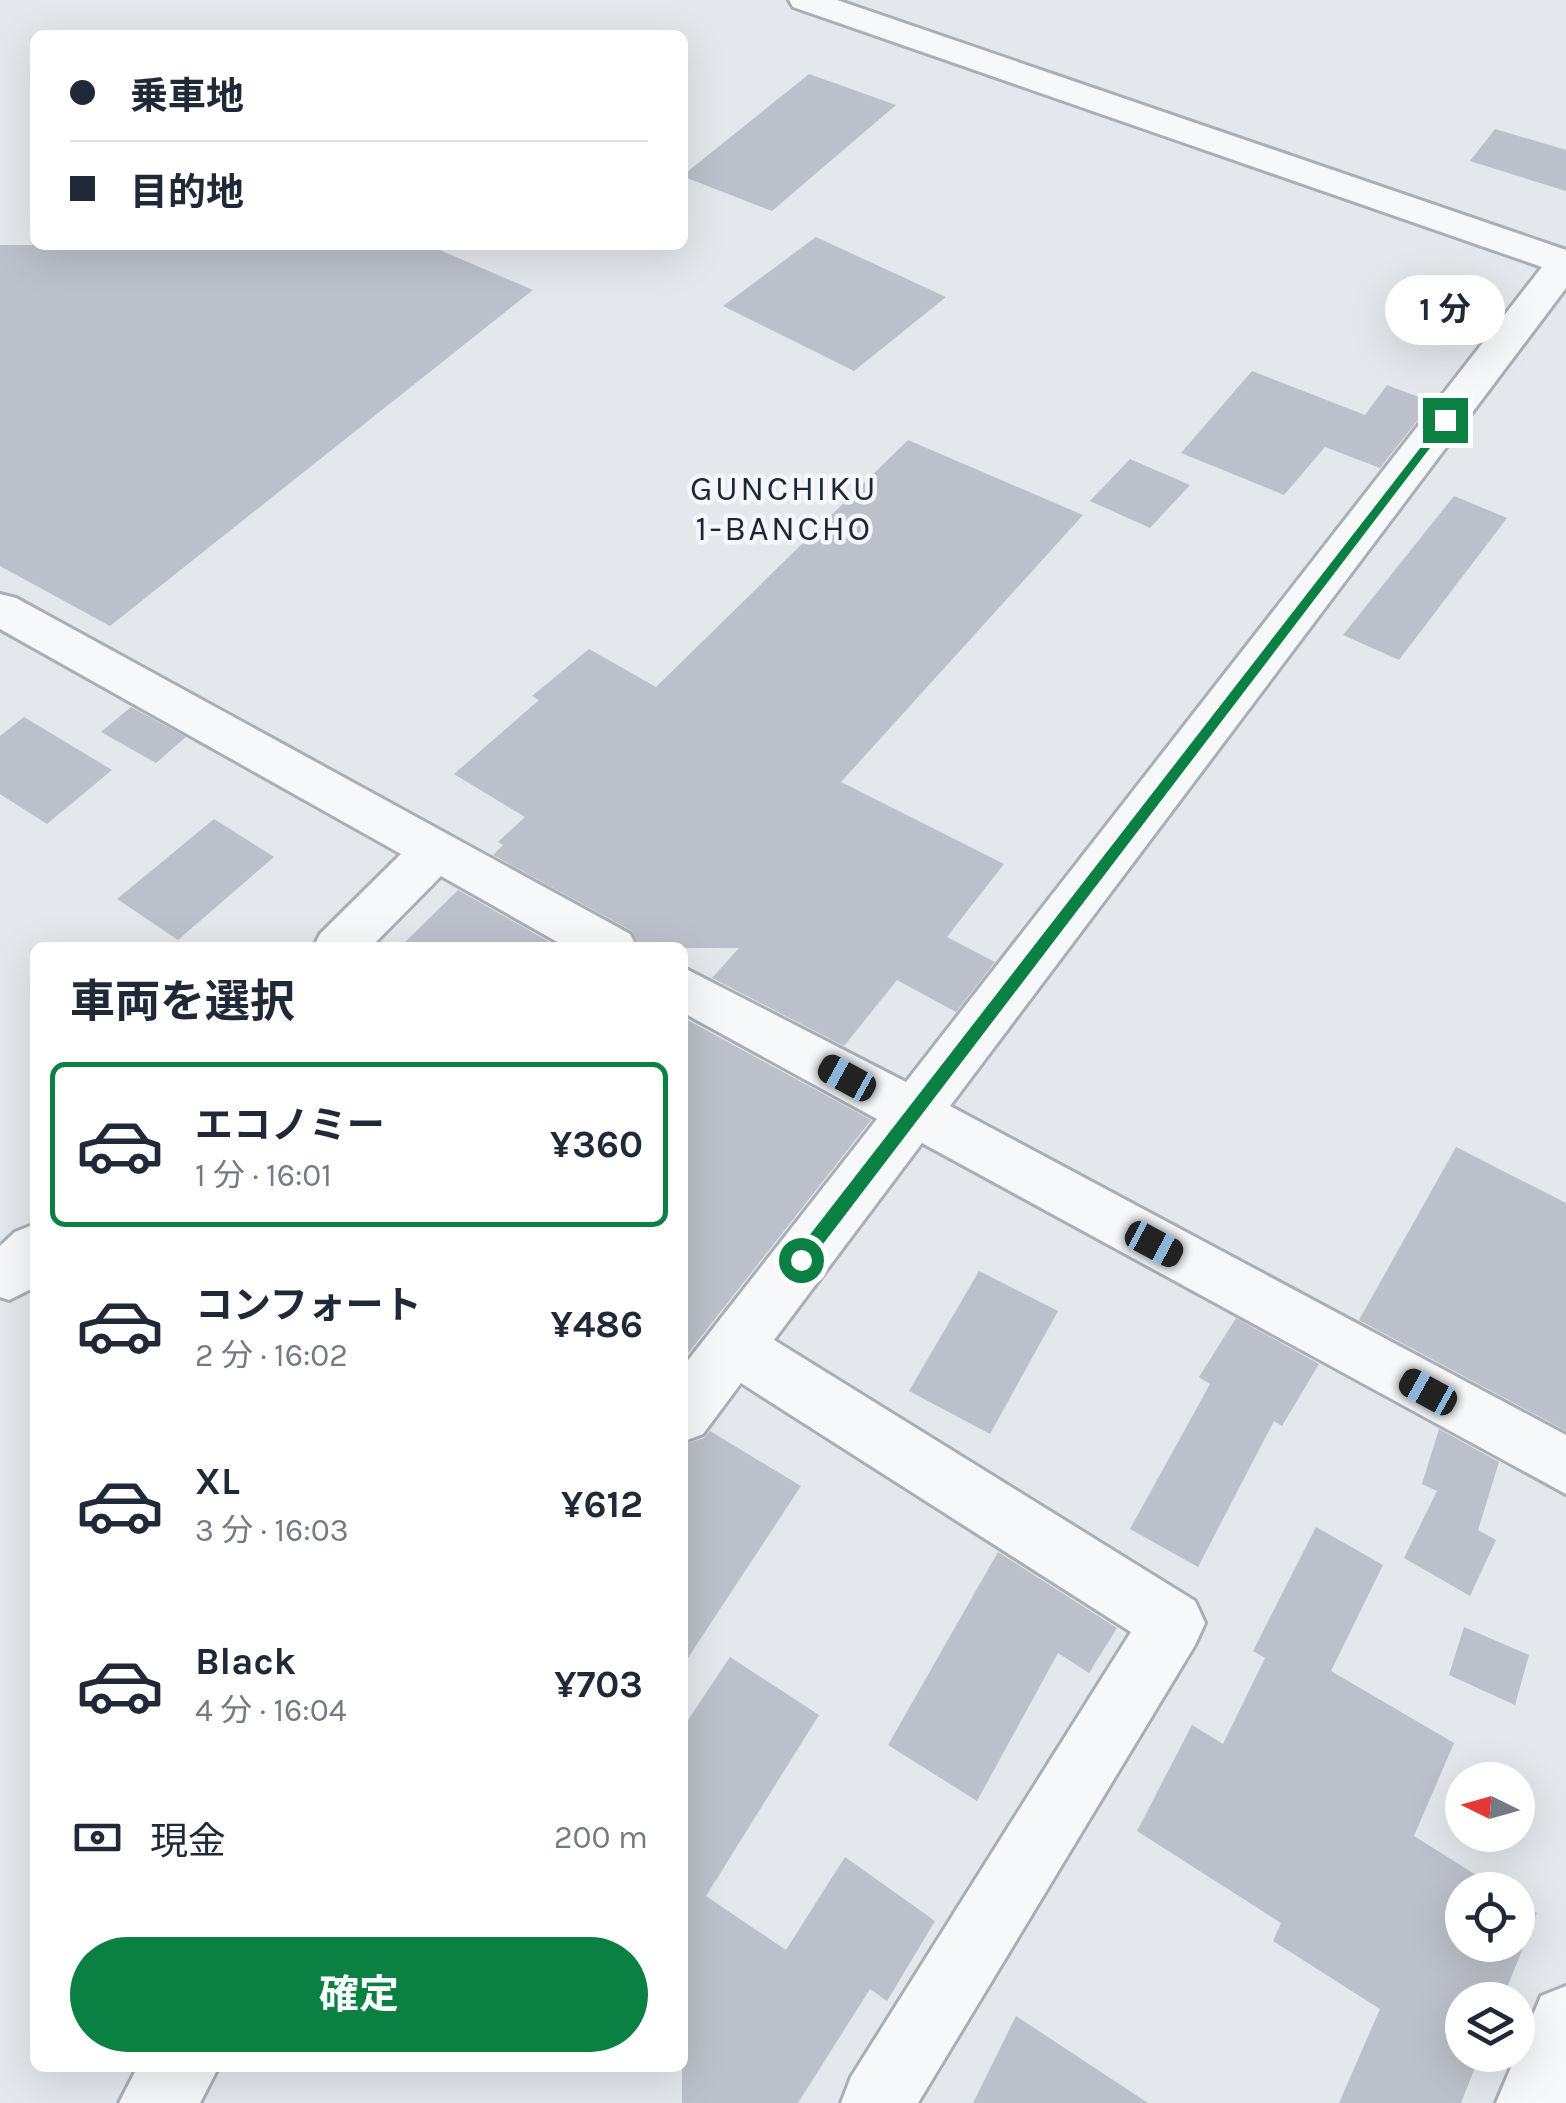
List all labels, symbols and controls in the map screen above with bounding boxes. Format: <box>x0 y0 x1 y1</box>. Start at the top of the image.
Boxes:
text: 乗車地 <box>130 74 244 119</box>
text: 目的地 <box>130 170 244 215</box>
callout: 1 分 <box>1385 275 1505 345</box>
text: 1 分 <box>1419 291 1471 328</box>
route end <box>1423 398 1468 443</box>
district label: GUNCHIKU 1-BANCHO <box>690 468 878 549</box>
text: 車両を選択 <box>70 976 295 1028</box>
car <box>813 1050 881 1106</box>
icon: car <box>75 1100 165 1190</box>
text: エコノミー <box>195 1103 385 1148</box>
text: ¥360 <box>550 1122 643 1167</box>
text: 1 分 · 16:01 <box>195 1157 332 1194</box>
car <box>1120 1217 1188 1271</box>
route start <box>779 1238 824 1283</box>
icon: car <box>75 1280 165 1370</box>
text: コンフォート <box>195 1283 422 1328</box>
text: ¥486 <box>550 1302 643 1347</box>
text: 2 分 · 16:02 <box>195 1337 348 1374</box>
car <box>1394 1364 1462 1420</box>
text: XL <box>195 1459 240 1504</box>
icon: car <box>75 1460 165 1550</box>
text: ¥612 <box>561 1482 643 1527</box>
text: 3 分 · 16:03 <box>195 1512 349 1549</box>
text: Black <box>195 1639 296 1684</box>
icon: car <box>75 1640 165 1730</box>
text: ¥703 <box>554 1662 643 1707</box>
text: 4 分 · 16:04 <box>195 1692 347 1729</box>
north arrow <box>1445 1762 1535 1852</box>
map controls <box>1445 1762 1535 2072</box>
icon: cash <box>70 1810 125 1865</box>
text: 現金 <box>150 1819 226 1864</box>
text: 200 m <box>554 1819 648 1856</box>
button: locate <box>1445 1872 1535 1962</box>
button: 確定 <box>70 1937 648 2052</box>
button: layers <box>1445 1982 1535 2072</box>

